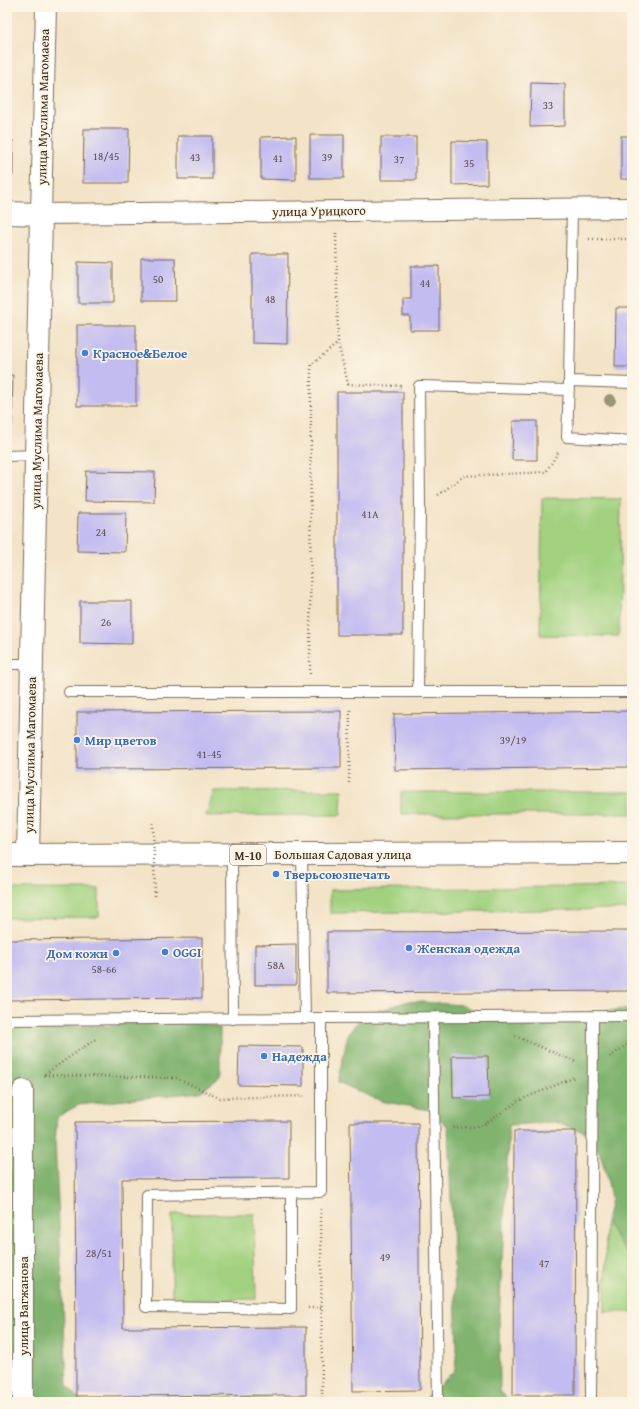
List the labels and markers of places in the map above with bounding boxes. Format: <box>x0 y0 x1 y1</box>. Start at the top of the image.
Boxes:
place label: Красное&Белое <box>93 344 188 363</box>
marker: Красное&Белое <box>80 348 90 358</box>
place label: Мир цветов <box>85 731 157 750</box>
marker: Мир цветов <box>72 735 82 745</box>
place label: Тверьсоюзпечать <box>284 865 391 884</box>
marker: Тверьсоюзпечать <box>271 869 281 879</box>
place label: Женская одежда <box>416 939 521 958</box>
place label: OGGI <box>173 943 201 962</box>
marker: Женская одежда <box>404 943 414 953</box>
place label: Дом кожи <box>45 944 108 963</box>
marker: OGGI <box>160 947 170 957</box>
marker: Дом кожи <box>111 948 121 958</box>
place label: Надежда <box>272 1047 327 1066</box>
marker: Надежда <box>259 1051 269 1061</box>

